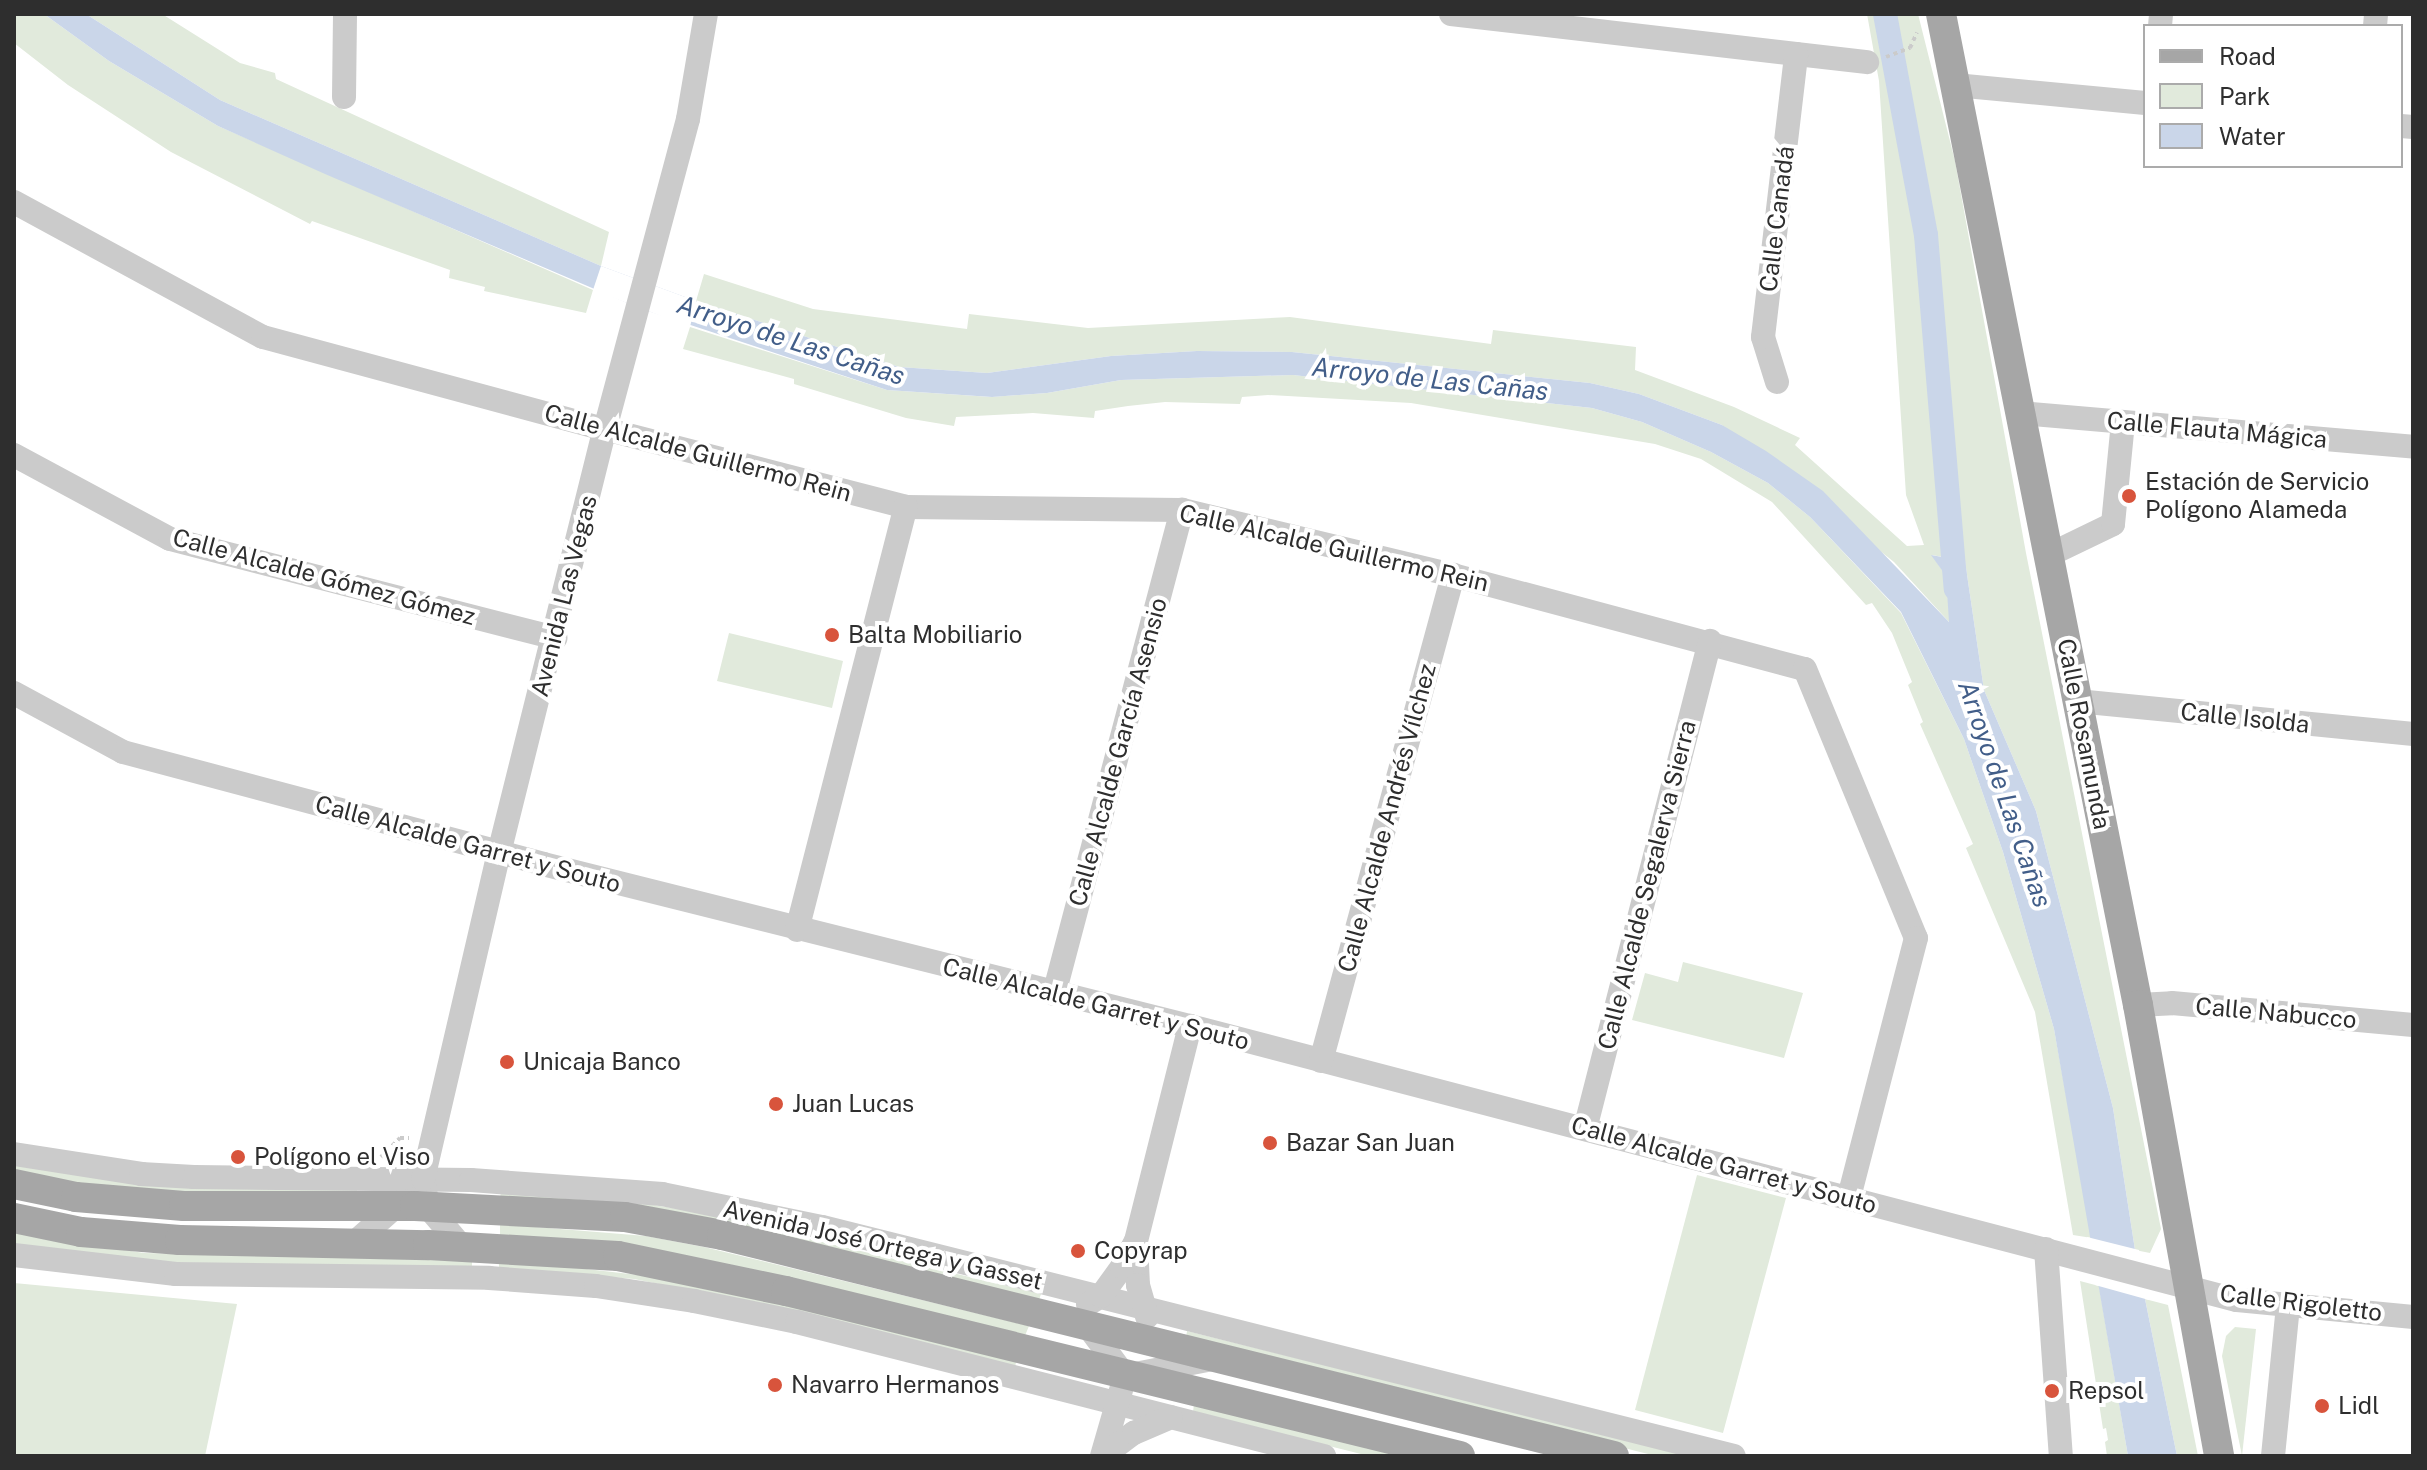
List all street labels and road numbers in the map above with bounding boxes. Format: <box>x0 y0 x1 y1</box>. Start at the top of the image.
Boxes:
street label: Calle Canadá <box>1754 144 1800 294</box>
street label: Calle Alcalde Guillermo Rein <box>541 398 855 508</box>
street label: Calle Flauta Mágica <box>2106 406 2328 454</box>
street label: Avenida Las Vegas <box>525 492 603 700</box>
street label: Calle Alcalde Guillermo Rein <box>1176 498 1492 598</box>
street label: Calle Alcalde Gómez Gómez <box>169 523 479 631</box>
street label: Calle Alcalde García Asensio <box>1063 594 1173 910</box>
street label: Calle Rosamunda <box>2051 636 2117 832</box>
street label: Calle Alcalde Andrés Vílchez <box>1332 660 1442 976</box>
street label: Calle Isolda <box>2179 697 2311 739</box>
street label: Calle Alcalde Segalerva Sierra <box>1592 717 1702 1053</box>
street label: Calle Alcalde Garret y Souto <box>312 789 624 899</box>
street label: Calle Alcalde Garret y Souto <box>940 952 1252 1056</box>
street label: Calle Nabucco <box>2194 992 2358 1034</box>
street label: Calle Alcalde Garret y Souto <box>1568 1110 1880 1220</box>
street label: Avenida José Ortega y Gasset <box>720 1194 1046 1296</box>
street label: Calle Rigoletto <box>2218 1279 2384 1327</box>

